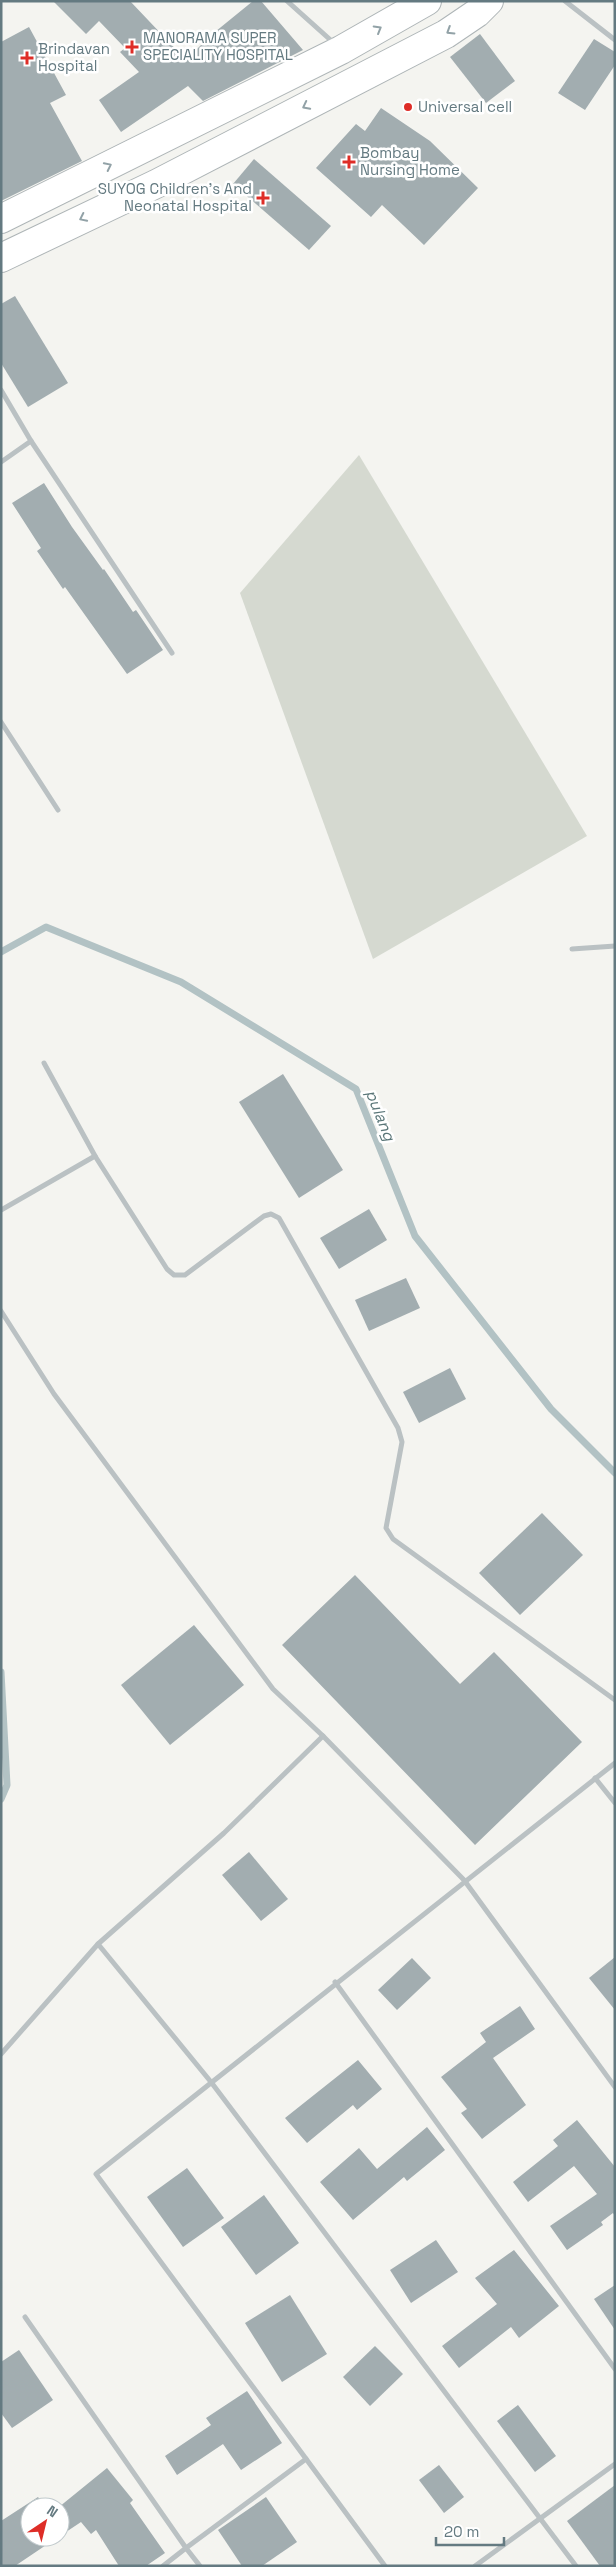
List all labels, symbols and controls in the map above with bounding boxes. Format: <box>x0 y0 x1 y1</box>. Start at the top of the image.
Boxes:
one-way arrow <box>447 24 456 34</box>
one-way arrow <box>372 26 381 36</box>
place label: MANORAMA SUPER SPECIALITY HOSPITAL <box>143 28 293 64</box>
place label: Brindavan Hospital <box>38 39 110 75</box>
marker: MANORAMA SUPER SPECIALITY HOSPITAL <box>125 40 139 54</box>
marker: Brindavan Hospital <box>20 51 34 65</box>
place label: Universal cell <box>418 97 512 116</box>
one-way arrow <box>302 100 311 110</box>
marker: Universal cell <box>402 101 414 113</box>
place label: Bombay Nursing Home <box>360 143 460 179</box>
marker: Bombay Nursing Home <box>342 155 356 169</box>
one-way arrow <box>102 162 111 172</box>
place label: SUYOG Children's And Neonatal Hospital <box>98 179 252 215</box>
marker: SUYOG Children's And Neonatal Hospital <box>256 191 270 205</box>
one-way arrow <box>79 212 88 222</box>
water label: pulang <box>361 1087 401 1145</box>
north arrow <box>20 2497 70 2547</box>
text: N <box>43 2501 61 2521</box>
scale bar <box>436 2514 504 2546</box>
text: 20 m <box>444 2522 479 2541</box>

